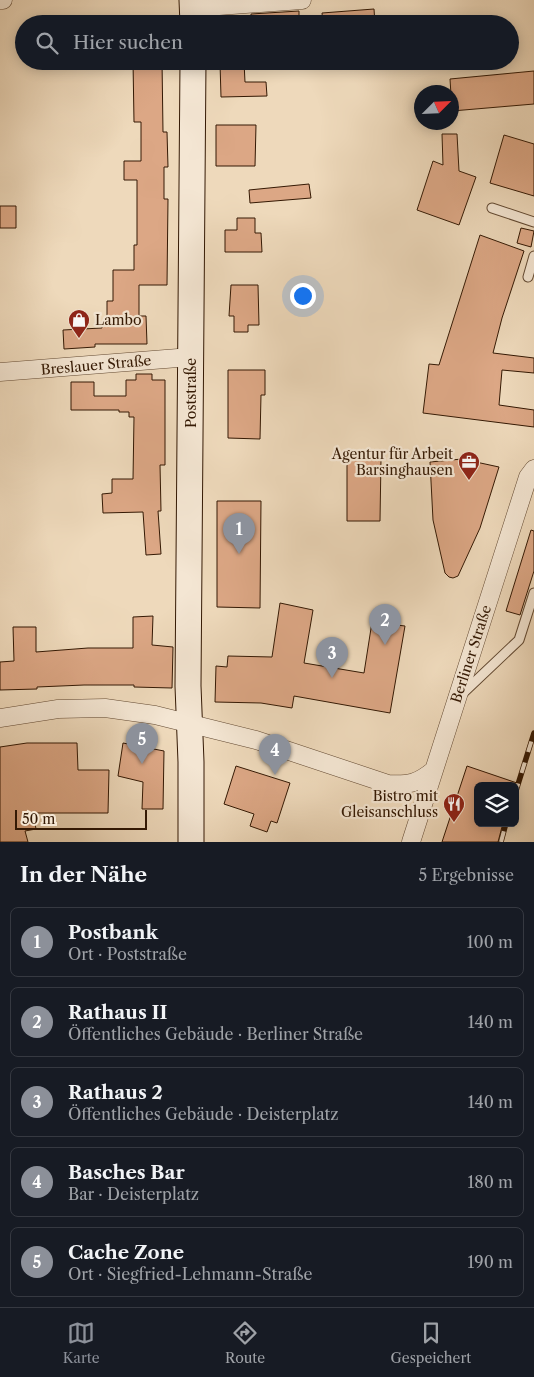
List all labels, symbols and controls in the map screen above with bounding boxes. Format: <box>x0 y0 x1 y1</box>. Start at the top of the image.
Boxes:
search box <box>15 15 519 70</box>
icon: search <box>33 29 61 57</box>
text: Hier suchen <box>73 31 183 54</box>
north arrow <box>414 85 459 130</box>
your location <box>290 283 316 309</box>
shop icon: Lambo <box>67 308 91 339</box>
place label: Lambo <box>95 311 142 329</box>
street label: Breslauer Straße <box>40 351 152 379</box>
street label: Poststraße <box>182 358 200 428</box>
place label: Agentur für Arbeit Barsinghausen <box>331 445 453 479</box>
office icon: Agentur für Arbeit Barsinghausen <box>457 450 481 481</box>
pin: 1 <box>223 513 255 554</box>
street label: Berliner Straße <box>447 603 495 705</box>
pin: 2 <box>369 604 401 645</box>
pin: 3 <box>316 637 348 678</box>
pin: 5 <box>126 723 158 764</box>
pin: 4 <box>259 734 291 775</box>
map controls <box>474 782 519 827</box>
button: layers <box>474 782 519 827</box>
place label: Bistro mit Gleisanschluss <box>341 787 438 821</box>
restaurant icon: Bistro mit Gleisanschluss <box>442 792 466 823</box>
scale bar <box>15 807 148 830</box>
text: 50 m <box>22 810 55 828</box>
text: In der Nähe <box>20 862 147 887</box>
text: 5 Ergebnisse <box>419 865 514 885</box>
text: Postbank <box>68 921 158 944</box>
text: 1 <box>33 932 41 952</box>
text: 100 m <box>467 932 513 952</box>
text: Ort · Poststraße <box>68 944 187 964</box>
text: Rathaus II <box>68 1001 167 1024</box>
text: 2 <box>32 1012 42 1032</box>
text: 140 m <box>468 1012 513 1032</box>
text: Öffentliches Gebäude · Berliner Straße <box>68 1024 363 1044</box>
text: Rathaus 2 <box>68 1081 163 1104</box>
text: 3 <box>32 1092 42 1112</box>
text: 140 m <box>468 1092 513 1112</box>
text: Öffentliches Gebäude · Deisterplatz <box>68 1104 339 1124</box>
text: Basches Bar <box>68 1161 185 1184</box>
text: 4 <box>32 1172 42 1192</box>
text: 180 m <box>467 1172 513 1192</box>
text: Bar · Deisterplatz <box>68 1184 199 1204</box>
text: Cache Zone <box>68 1241 184 1264</box>
text: 5 <box>33 1252 41 1272</box>
text: 190 m <box>468 1252 513 1272</box>
text: Ort · Siegfried-Lehmann-Straße <box>68 1264 312 1284</box>
tab: Karte <box>63 1319 100 1367</box>
tab: Route <box>225 1319 265 1367</box>
tab: Gespeichert <box>391 1319 471 1367</box>

